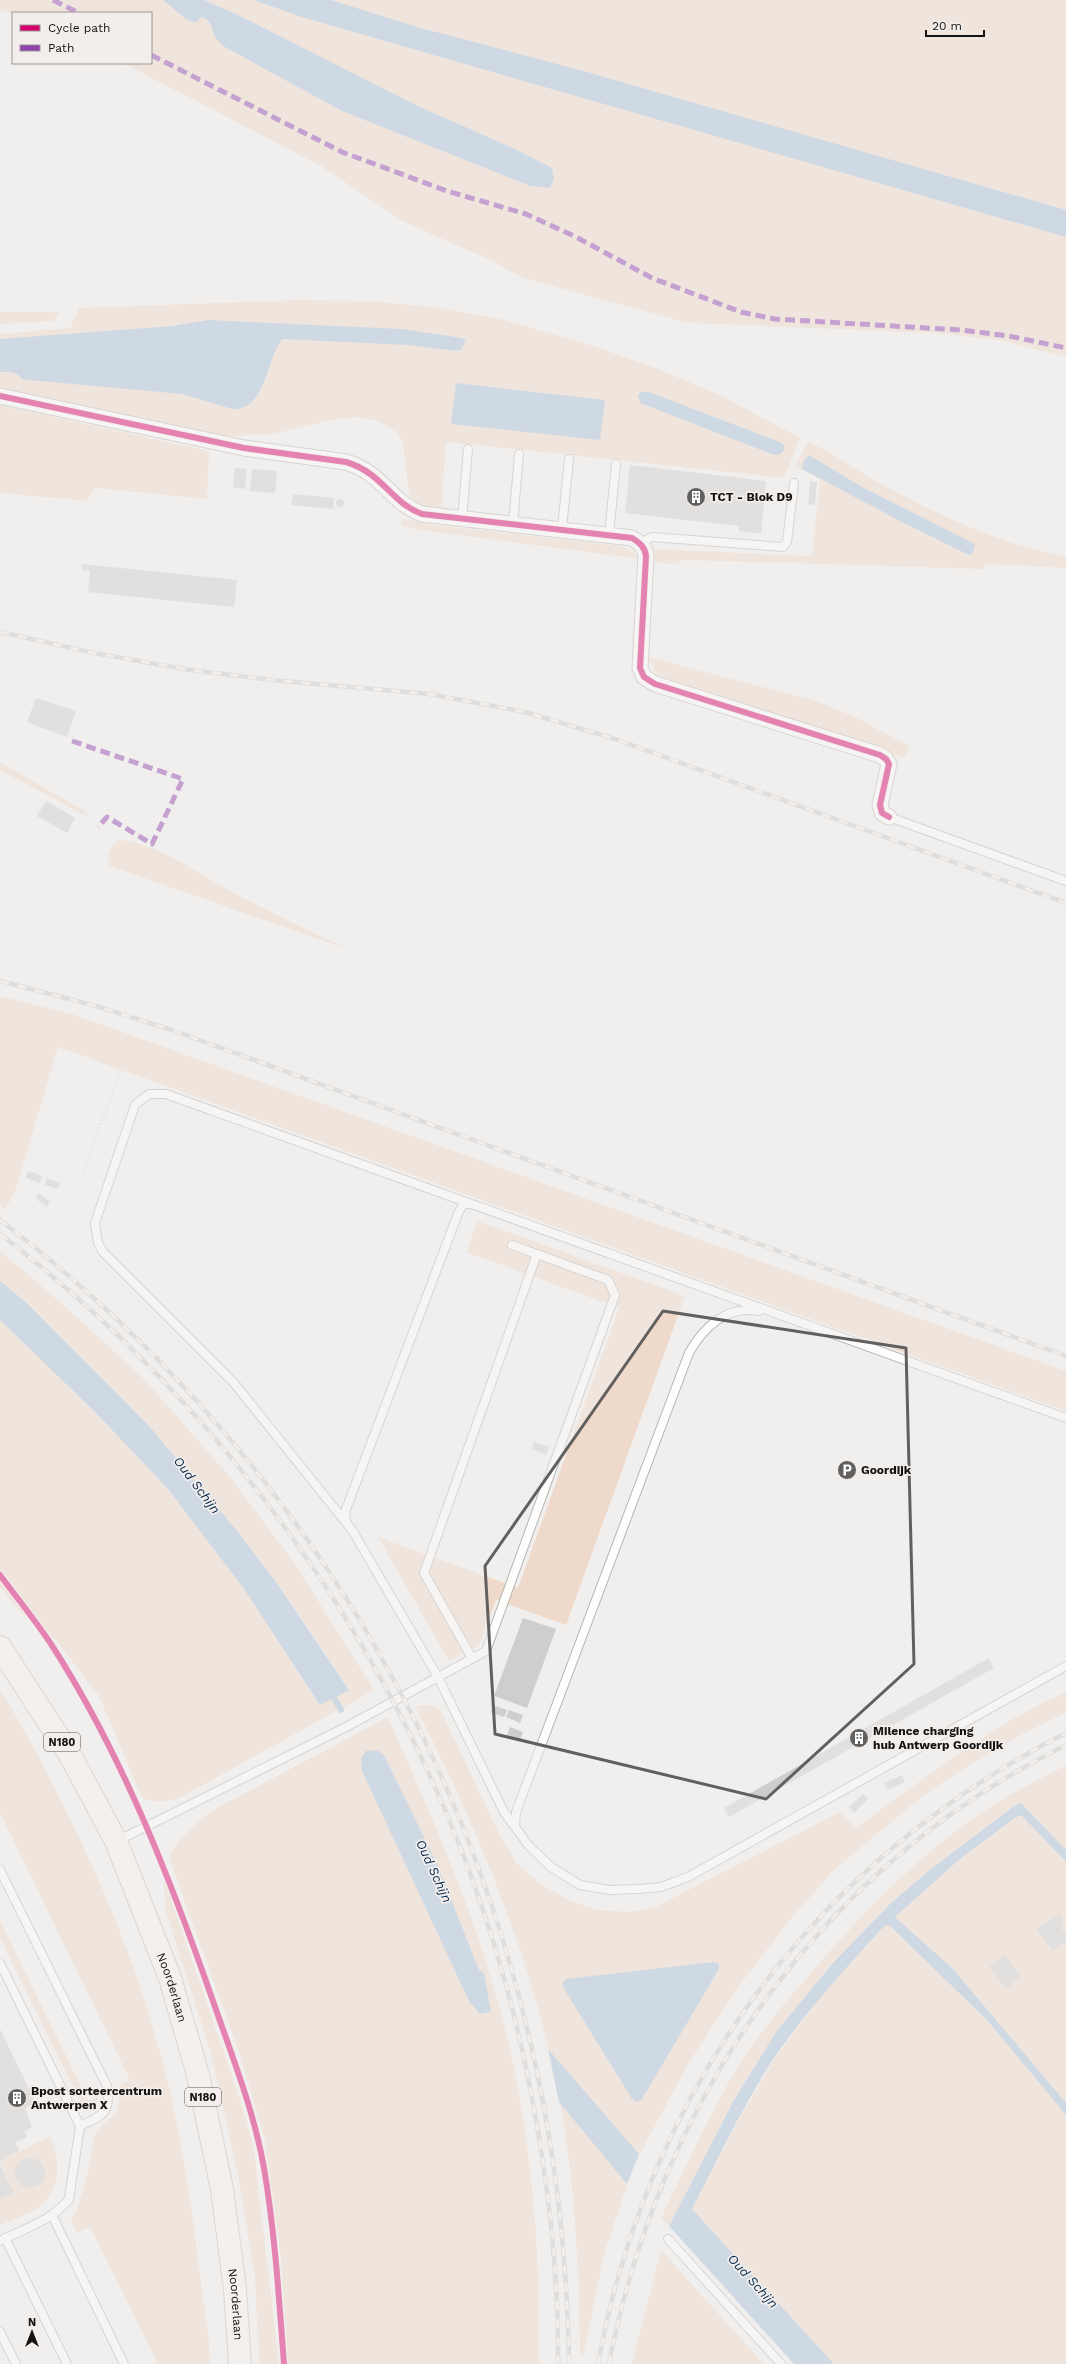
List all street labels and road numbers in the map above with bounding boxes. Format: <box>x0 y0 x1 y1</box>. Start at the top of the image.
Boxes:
road number: N180 <box>44 1733 80 1751</box>
street label: Noorderlaan <box>154 1951 189 2024</box>
road number: N180 <box>185 2088 221 2106</box>
street label: Noorderlaan <box>225 2268 245 2341</box>

